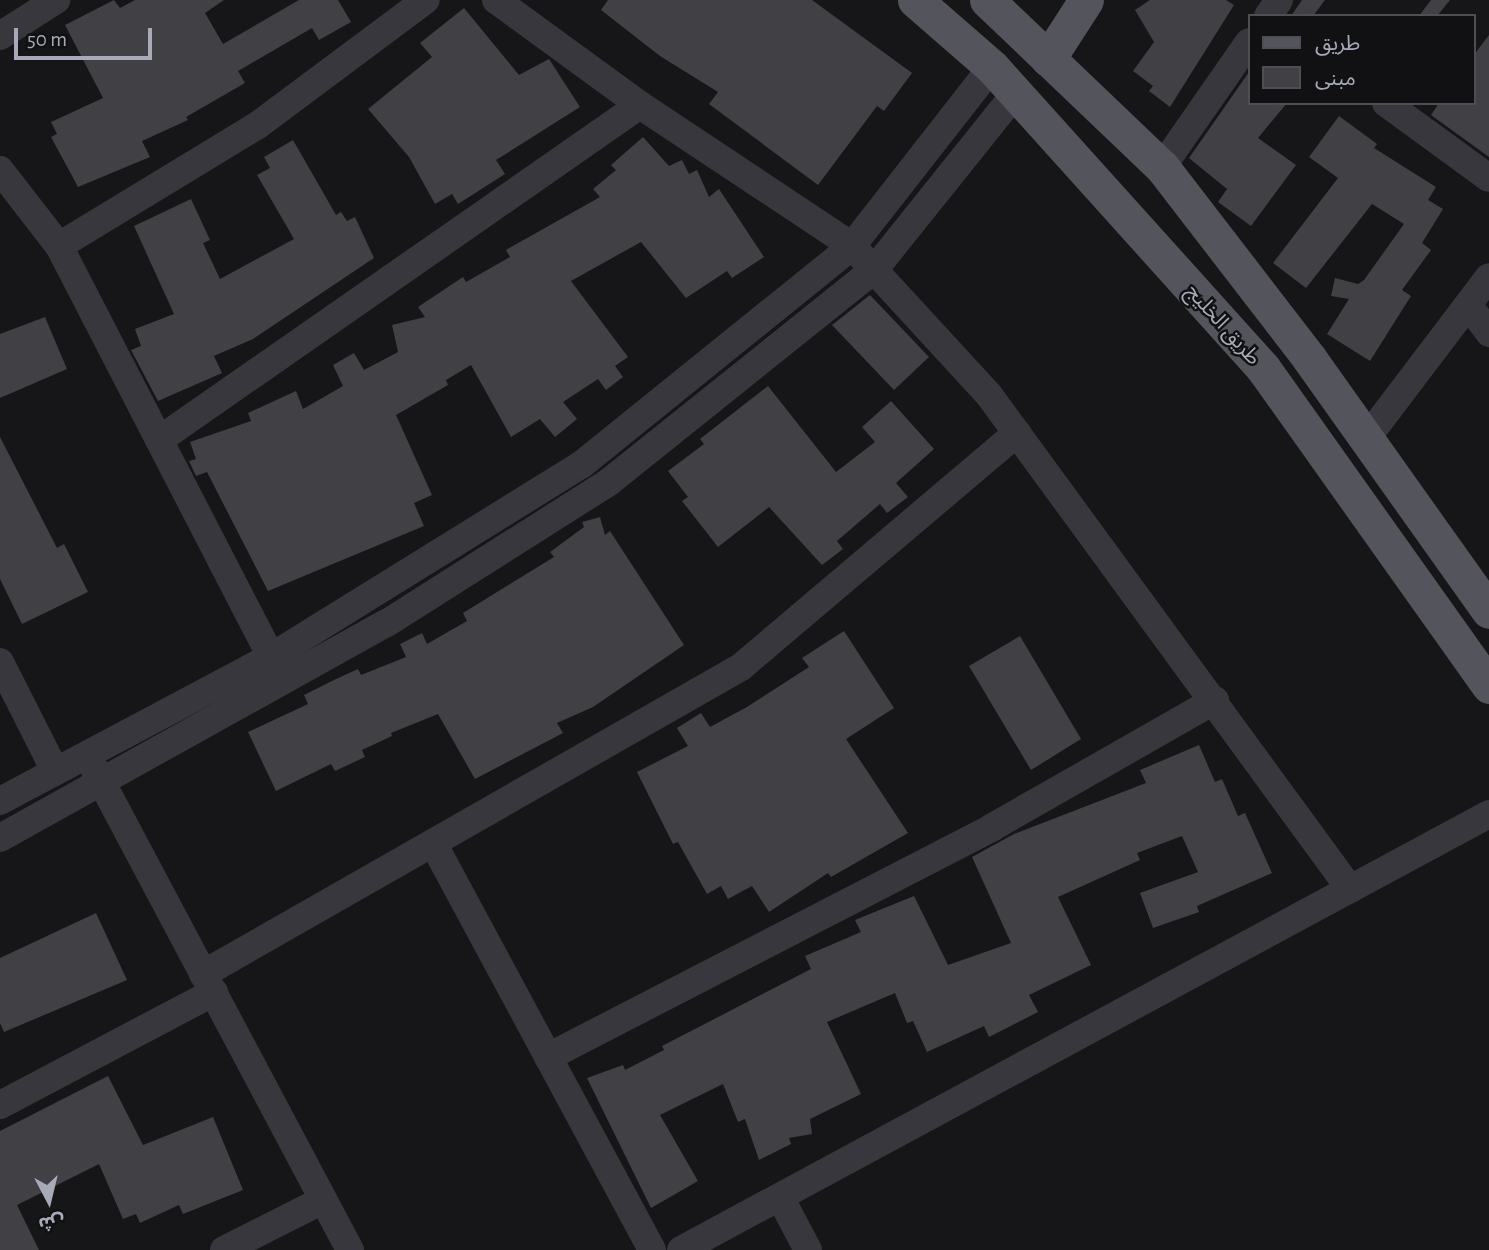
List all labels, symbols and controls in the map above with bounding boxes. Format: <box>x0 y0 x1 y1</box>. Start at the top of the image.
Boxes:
scale bar <box>18 14 156 58</box>
legend <box>1248 14 1475 105</box>
text: 50 m <box>27 29 67 50</box>
text: طريق <box>1315 33 1360 54</box>
text: مبنى <box>1315 68 1356 89</box>
street label: طريق الخليج <box>1180 279 1266 371</box>
north arrow <box>14 1166 84 1236</box>
text: ش <box>38 1211 66 1233</box>

